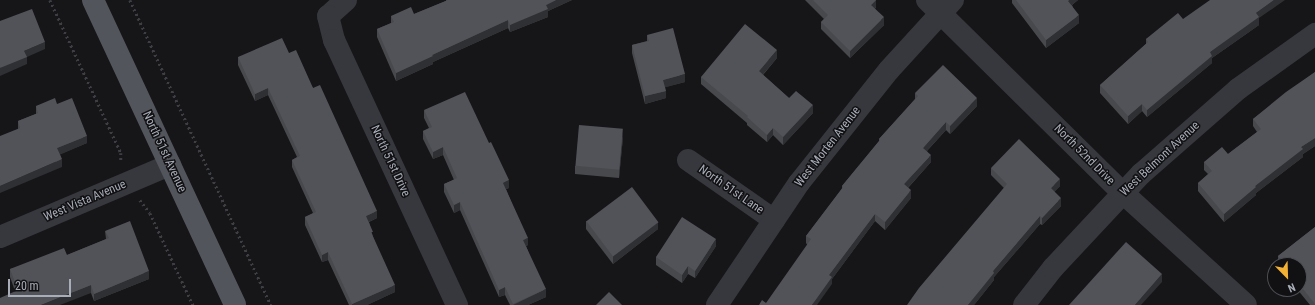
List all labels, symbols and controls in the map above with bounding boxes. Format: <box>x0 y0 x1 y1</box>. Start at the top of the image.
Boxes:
street label: West Morten Avenue <box>792 104 864 190</box>
street label: North 51st Avenue <box>139 109 189 195</box>
street label: West Belmont Avenue <box>1117 119 1203 199</box>
street label: North 52nd Drive <box>1051 122 1117 188</box>
street label: North 51st Drive <box>367 123 413 199</box>
street label: North 51st Lane <box>696 162 766 218</box>
street label: West Vista Avenue <box>42 177 128 225</box>
north arrow <box>1267 257 1307 297</box>
scale bar <box>10 271 73 297</box>
text: 20 m <box>15 279 39 293</box>
text: N <box>1286 280 1297 295</box>

